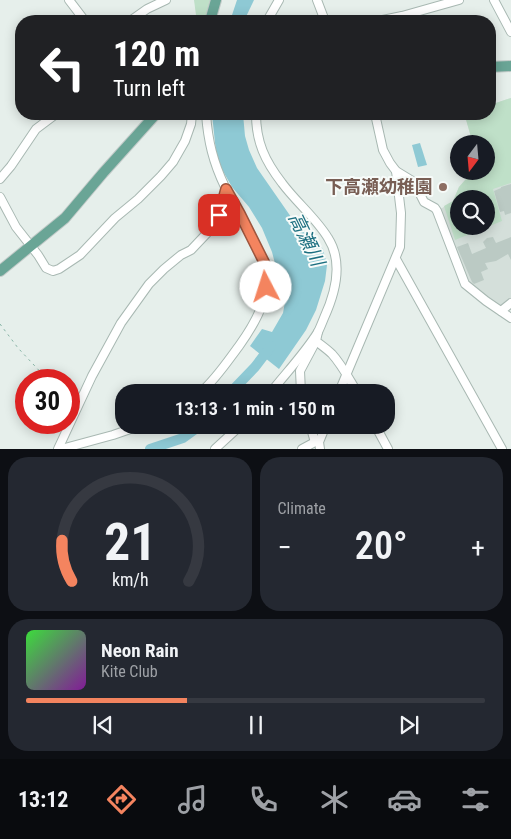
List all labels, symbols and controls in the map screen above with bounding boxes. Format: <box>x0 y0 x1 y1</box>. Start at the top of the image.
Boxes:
text: 120 m <box>113 34 200 75</box>
icon: left <box>30 35 95 100</box>
text: Turn left <box>113 76 185 101</box>
north arrow <box>450 135 495 180</box>
map controls <box>450 135 495 235</box>
place label: 下高瀬幼稚園 <box>325 176 433 197</box>
marker: 下高瀬幼稚園 <box>437 181 449 193</box>
button: search <box>450 190 495 235</box>
pin <box>198 194 240 236</box>
icon: arrive <box>205 201 233 229</box>
water label: 高瀬川 <box>284 209 330 272</box>
position arrow <box>239 260 291 312</box>
speed limit sign: 30 <box>15 369 80 434</box>
text: 13:13 · 1 min · 150 m <box>175 397 335 420</box>
text: Climate <box>278 499 326 518</box>
text: 21 <box>103 512 156 573</box>
text: 20° <box>355 524 408 568</box>
text: − <box>278 531 292 564</box>
text: + <box>471 531 485 564</box>
text: km/h <box>111 569 148 590</box>
text: Neon Rain <box>101 639 179 662</box>
text: Kite Club <box>101 662 158 681</box>
icon: previous <box>89 711 117 739</box>
icon: pause <box>242 711 270 739</box>
icon: next <box>395 711 423 739</box>
icon: directions <box>104 782 139 817</box>
icon: music <box>175 782 210 817</box>
icon: phone <box>246 782 281 817</box>
icon: climate <box>317 782 352 817</box>
icon: car <box>387 782 422 817</box>
icon: filters <box>458 782 493 817</box>
text: 13:12 <box>18 787 68 812</box>

